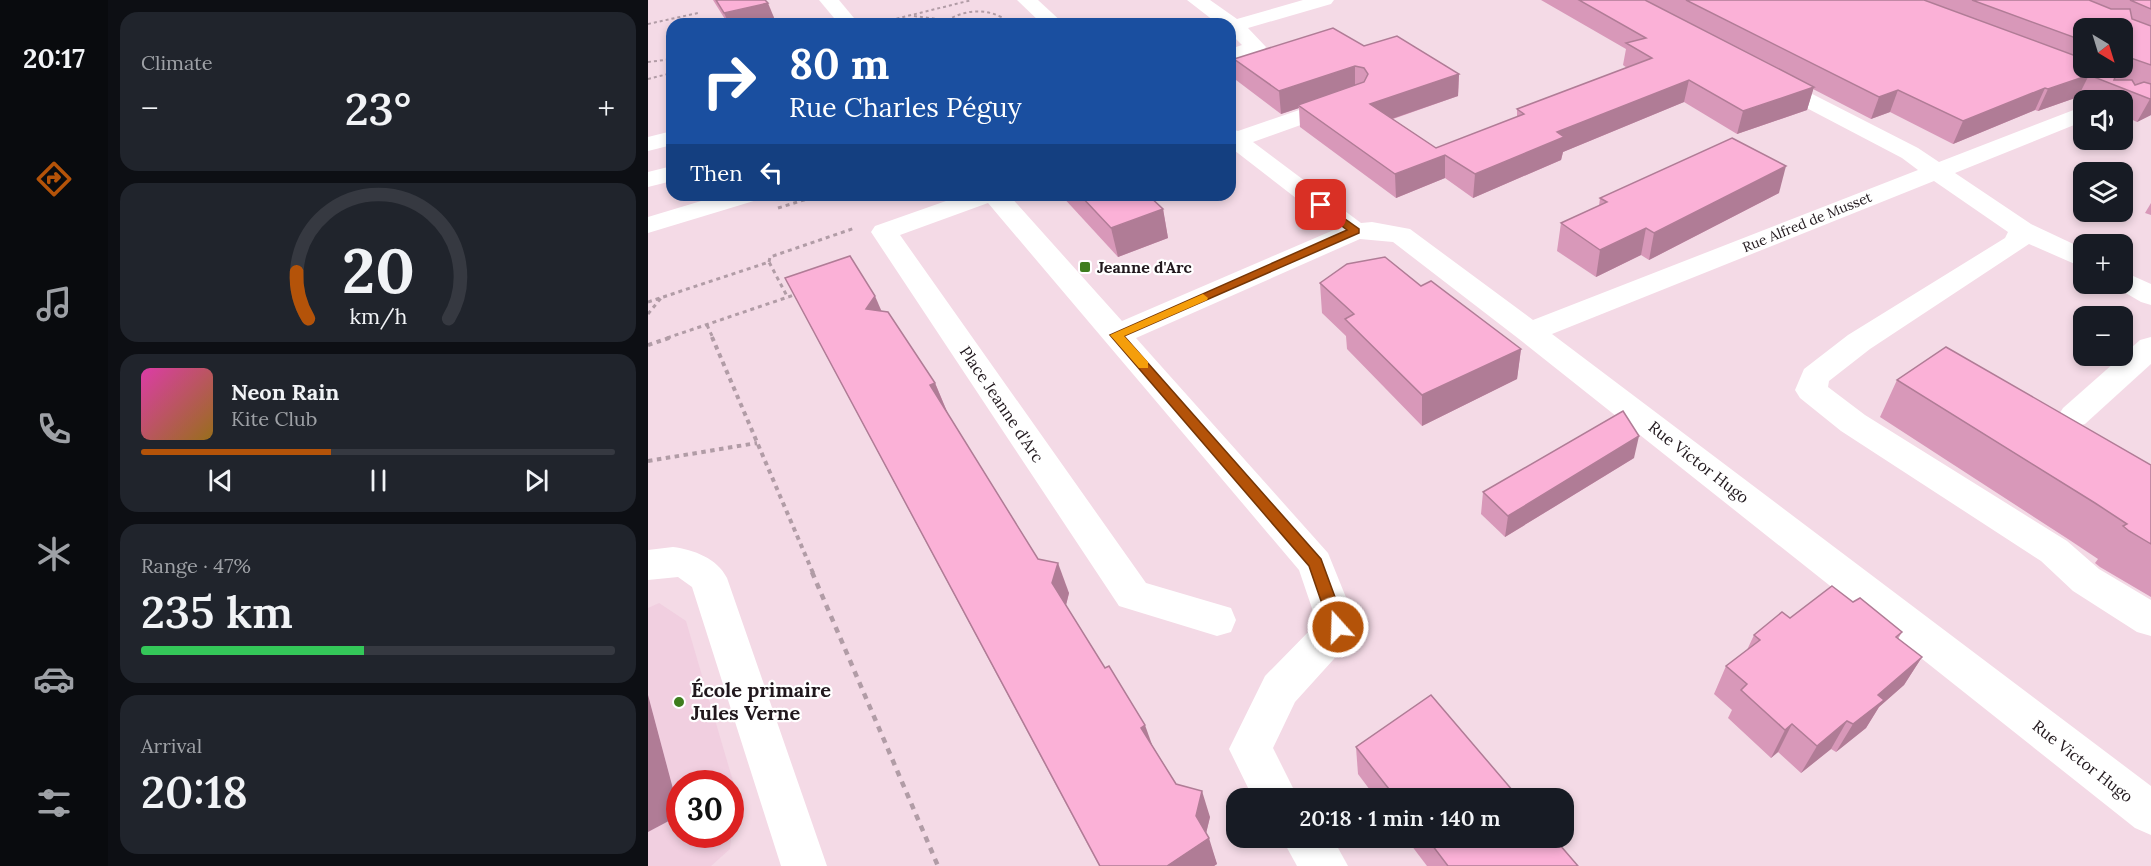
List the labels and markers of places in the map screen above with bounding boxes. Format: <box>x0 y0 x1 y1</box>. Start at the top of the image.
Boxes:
pin <box>1295 179 1346 230</box>
place label: Jeanne d'Arc <box>1097 257 1193 277</box>
marker: Jeanne d'Arc <box>1078 260 1092 274</box>
place label: École primaire Jules Verne <box>691 677 831 725</box>
marker: École primaire Jules Verne <box>672 695 686 709</box>

